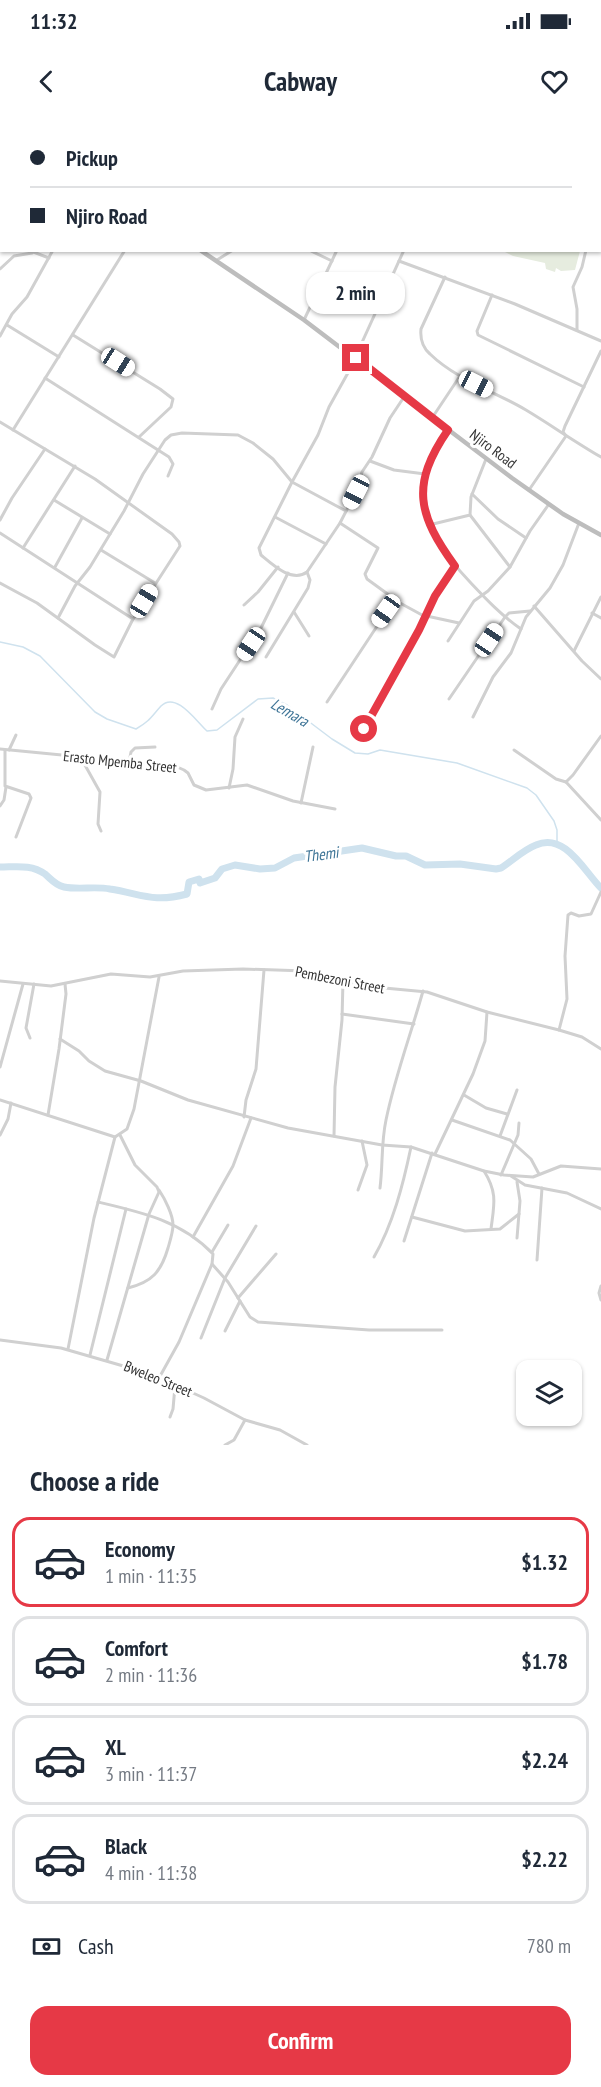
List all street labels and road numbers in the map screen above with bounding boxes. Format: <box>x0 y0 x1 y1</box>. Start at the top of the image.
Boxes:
street label: Njiro Road <box>466 425 521 472</box>
street label: Erasto Mpemba Street <box>62 746 178 777</box>
street label: Pembezoni Street <box>294 962 386 997</box>
street label: Bweleo Street <box>121 1356 195 1401</box>

